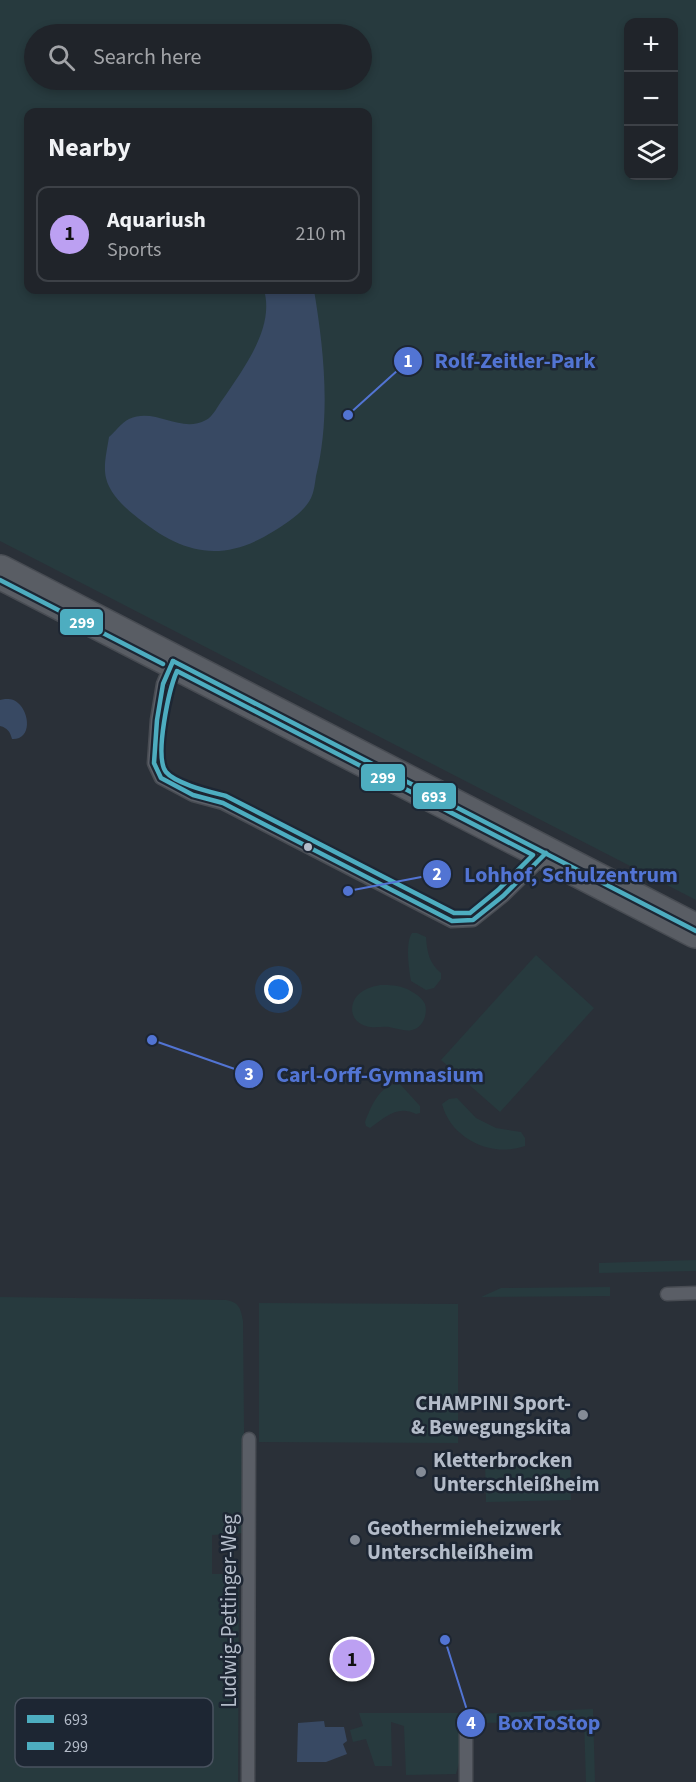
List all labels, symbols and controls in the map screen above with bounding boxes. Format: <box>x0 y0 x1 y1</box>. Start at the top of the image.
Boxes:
map controls <box>624 18 678 180</box>
button: + <box>624 18 678 72</box>
search box <box>24 24 372 90</box>
icon: search <box>45 41 78 74</box>
text: Search here <box>93 41 201 73</box>
button: − <box>624 72 678 126</box>
button: layers <box>624 126 678 180</box>
text: Nearby <box>48 129 131 166</box>
text: Aquariush <box>107 204 206 236</box>
text: 1 <box>64 220 75 248</box>
text: 210 m <box>296 220 346 248</box>
text: Sports <box>107 236 162 264</box>
callout: Rolf-Zeitler-Park <box>393 341 608 381</box>
text: Rolf-Zeitler-Park <box>434 345 596 377</box>
text: 1 <box>403 349 413 374</box>
line badge: 299 <box>59 608 104 636</box>
text: 299 <box>69 612 95 634</box>
line badge: 299 <box>360 763 406 792</box>
text: 299 <box>370 767 396 789</box>
line badge: 693 <box>412 782 457 810</box>
text: 693 <box>421 786 447 808</box>
unlabelled marker <box>302 841 314 853</box>
callout: Lohhof, Schulzentrum <box>422 854 690 894</box>
text: Lohhof, Schulzentrum <box>464 859 678 891</box>
text: 2 <box>432 862 442 887</box>
your location <box>264 975 293 1004</box>
callout: Carl-Orff-Gymnasium <box>234 1054 496 1094</box>
text: Carl-Orff-Gymnasium <box>276 1059 484 1091</box>
text: 3 <box>244 1062 254 1087</box>
place label: CHAMPINI Sport- & Bewegungskita <box>411 1388 571 1442</box>
marker: CHAMPINI Sport- & Bewegungskita <box>576 1408 590 1422</box>
place label: Kletterbrocken Unterschleißheim <box>433 1445 599 1499</box>
marker: Kletterbrocken Unterschleißheim <box>414 1465 428 1479</box>
place label: Geothermieheizwerk Unterschleißheim <box>367 1513 562 1567</box>
street label: Ludwig-Pettinger-Weg <box>214 1514 244 1708</box>
marker: Geothermieheizwerk Unterschleißheim <box>348 1533 362 1547</box>
pin: 1 <box>332 1636 372 1682</box>
legend <box>15 1698 213 1767</box>
callout: BoxToStop <box>456 1703 612 1743</box>
text: BoxToStop <box>498 1707 600 1739</box>
text: 693 <box>64 1709 88 1731</box>
text: 4 <box>466 1711 476 1736</box>
text: 299 <box>64 1736 88 1758</box>

